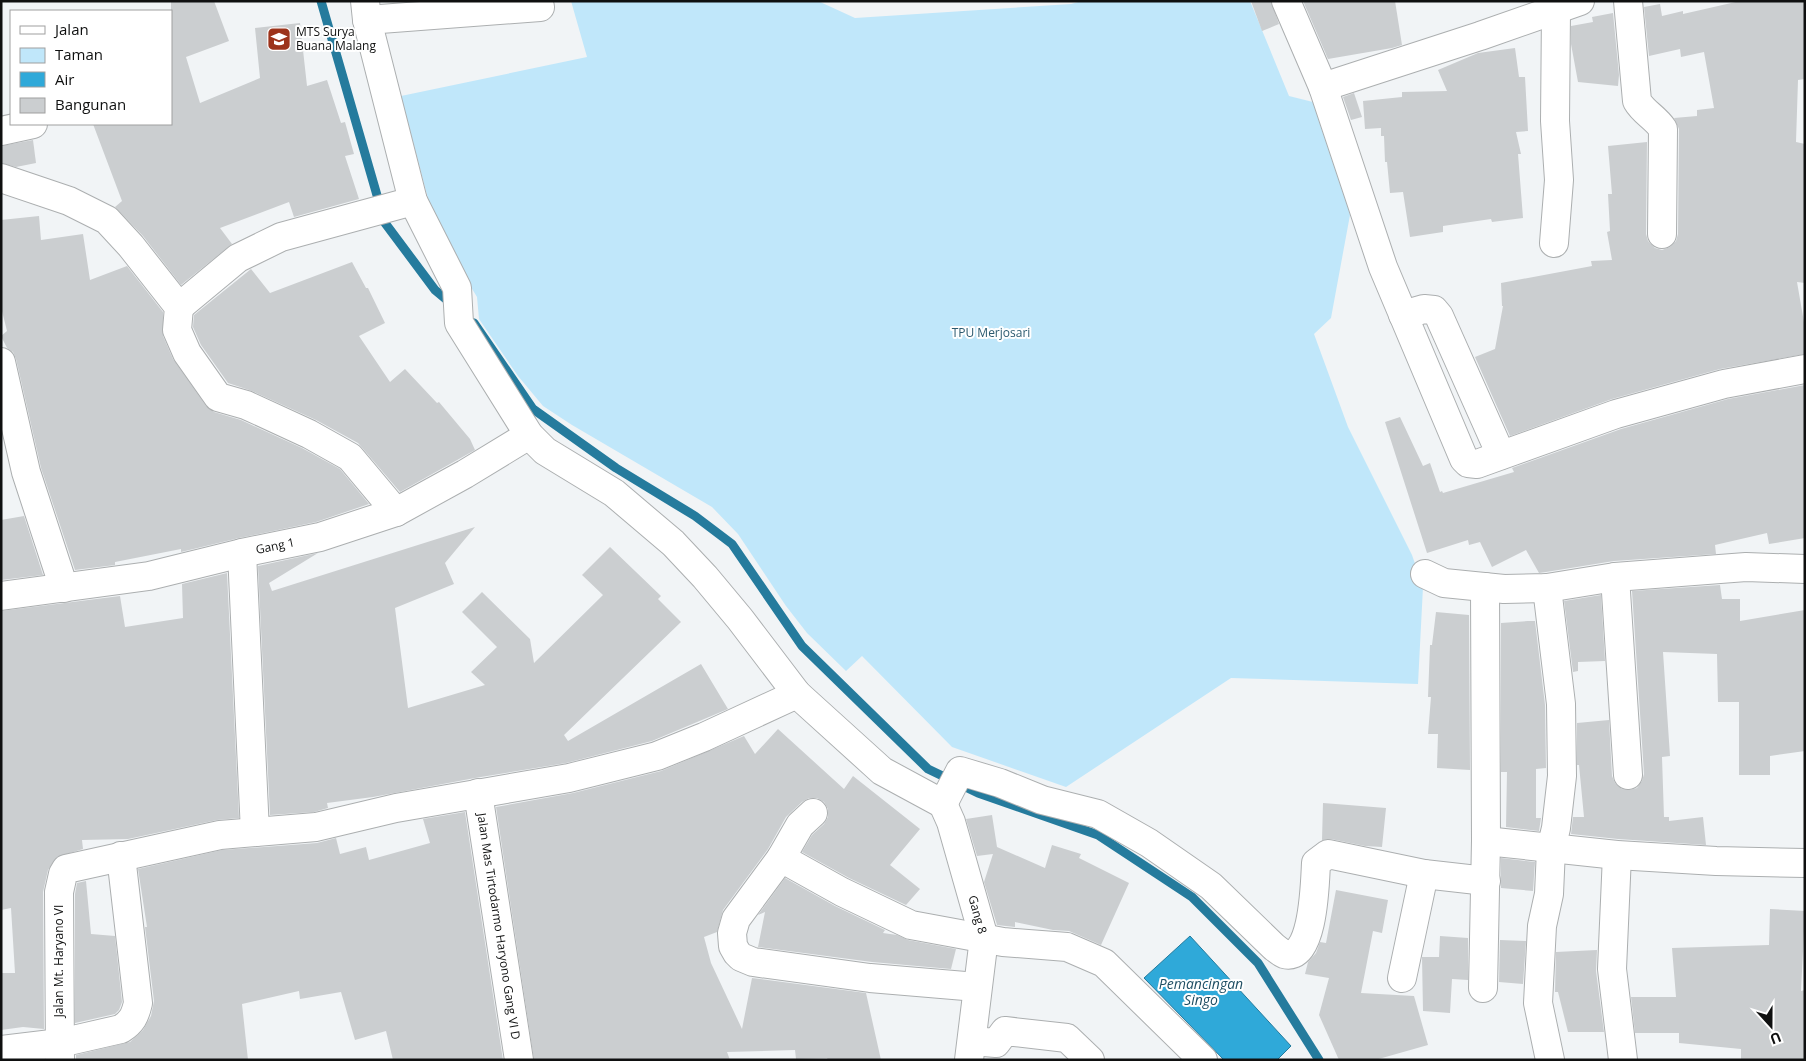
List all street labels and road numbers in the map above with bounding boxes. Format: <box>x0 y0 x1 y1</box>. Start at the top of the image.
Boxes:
street label: Gang 1 <box>254 533 296 558</box>
street label: Jalan Mas Tirtodarmo Haryono Gang VI D <box>473 811 525 1041</box>
street label: Gang 8 <box>964 893 991 936</box>
street label: Jalan Mt. Haryano VI <box>50 905 67 1018</box>

